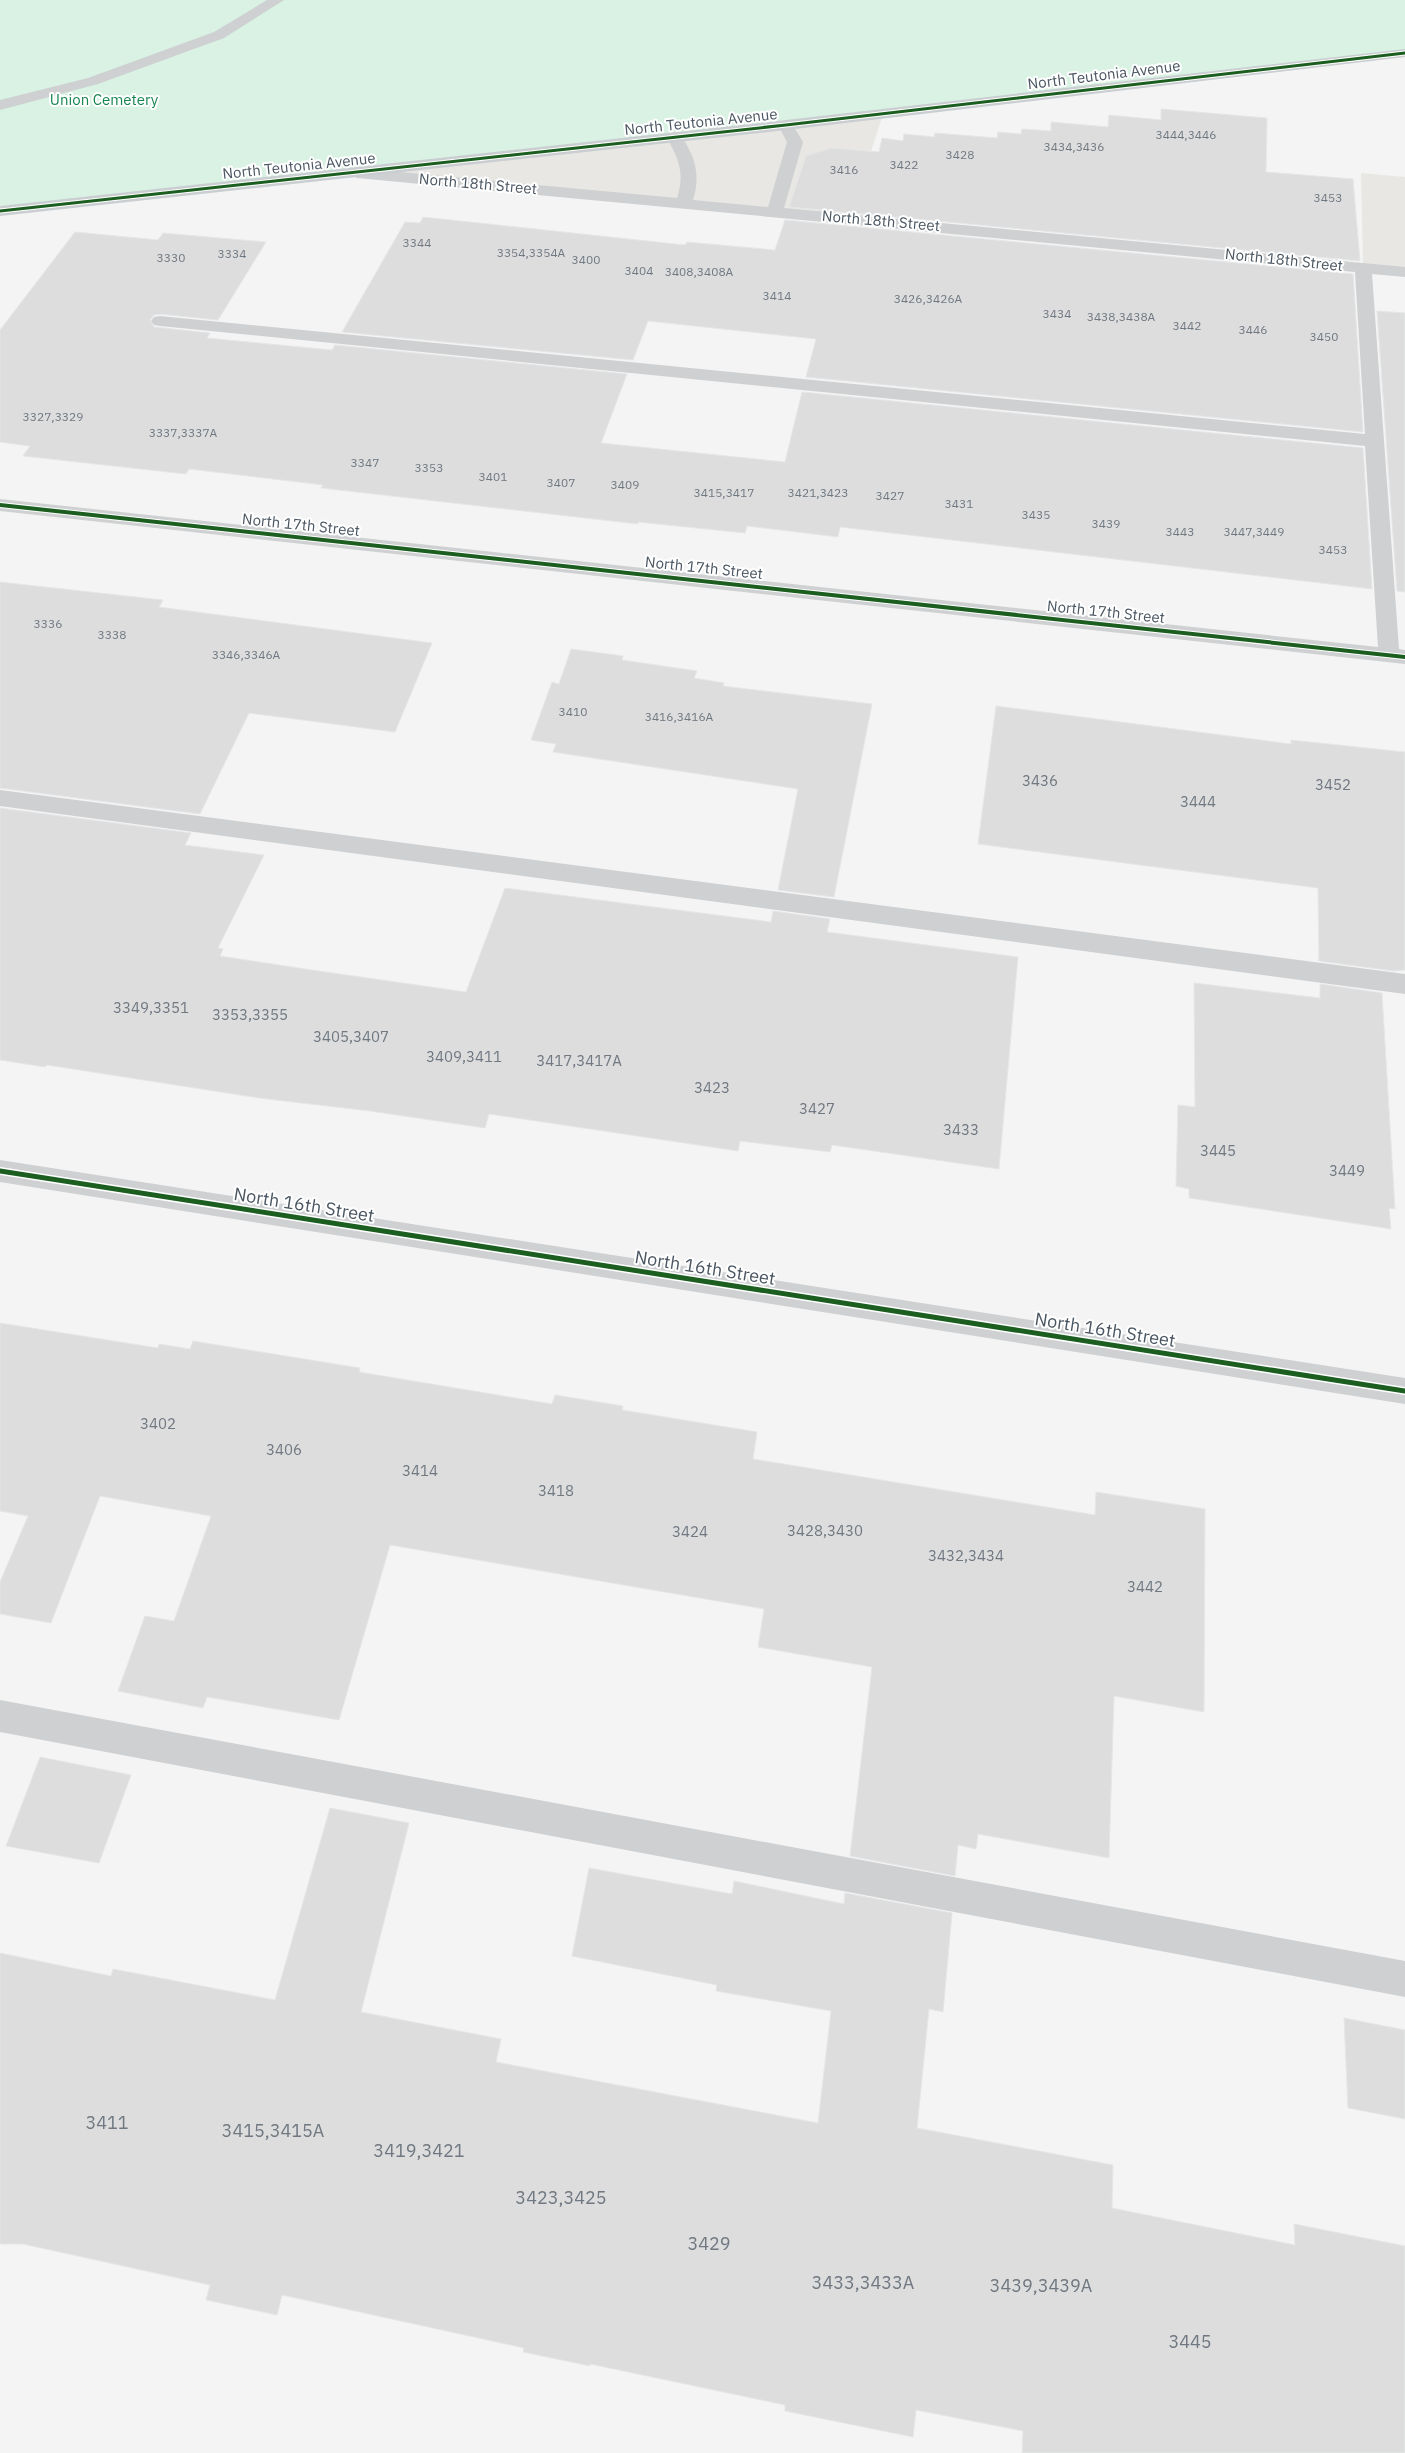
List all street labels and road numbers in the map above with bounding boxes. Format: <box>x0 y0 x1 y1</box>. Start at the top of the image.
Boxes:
street label: North Teutonia Avenue <box>1026 56 1181 93</box>
street label: North Teutonia Avenue <box>623 104 778 139</box>
street label: North Teutonia Avenue <box>221 148 376 183</box>
street label: North 18th Street <box>418 169 538 198</box>
street label: North 18th Street <box>821 206 941 235</box>
street label: North 18th Street <box>1224 244 1344 275</box>
street label: North 17th Street <box>241 509 361 540</box>
street label: North 17th Street <box>644 552 764 583</box>
street label: North 17th Street <box>1046 596 1166 627</box>
street label: North 16th Street <box>232 1182 376 1227</box>
street label: North 16th Street <box>633 1245 777 1290</box>
street label: North 16th Street <box>1033 1307 1177 1352</box>

